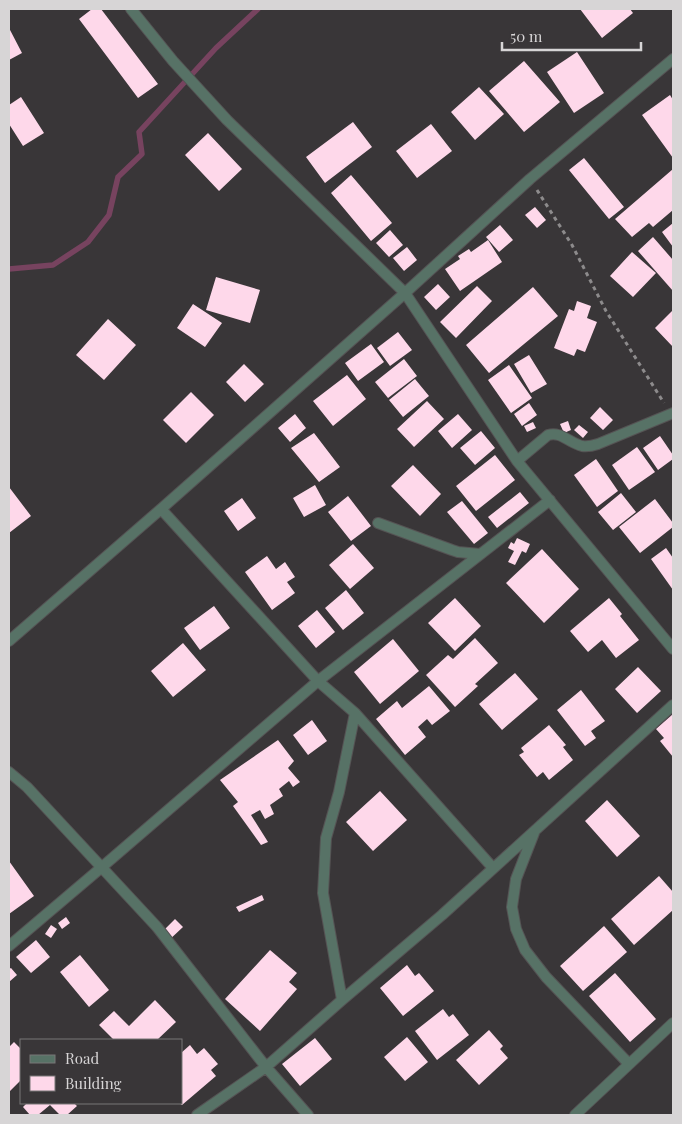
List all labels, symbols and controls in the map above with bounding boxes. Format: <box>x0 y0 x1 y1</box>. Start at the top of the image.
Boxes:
scale bar <box>502 20 641 52</box>
text: 50 m <box>510 26 543 46</box>
legend <box>20 1039 182 1104</box>
text: Road <box>65 1048 99 1068</box>
text: Building <box>65 1073 122 1093</box>

